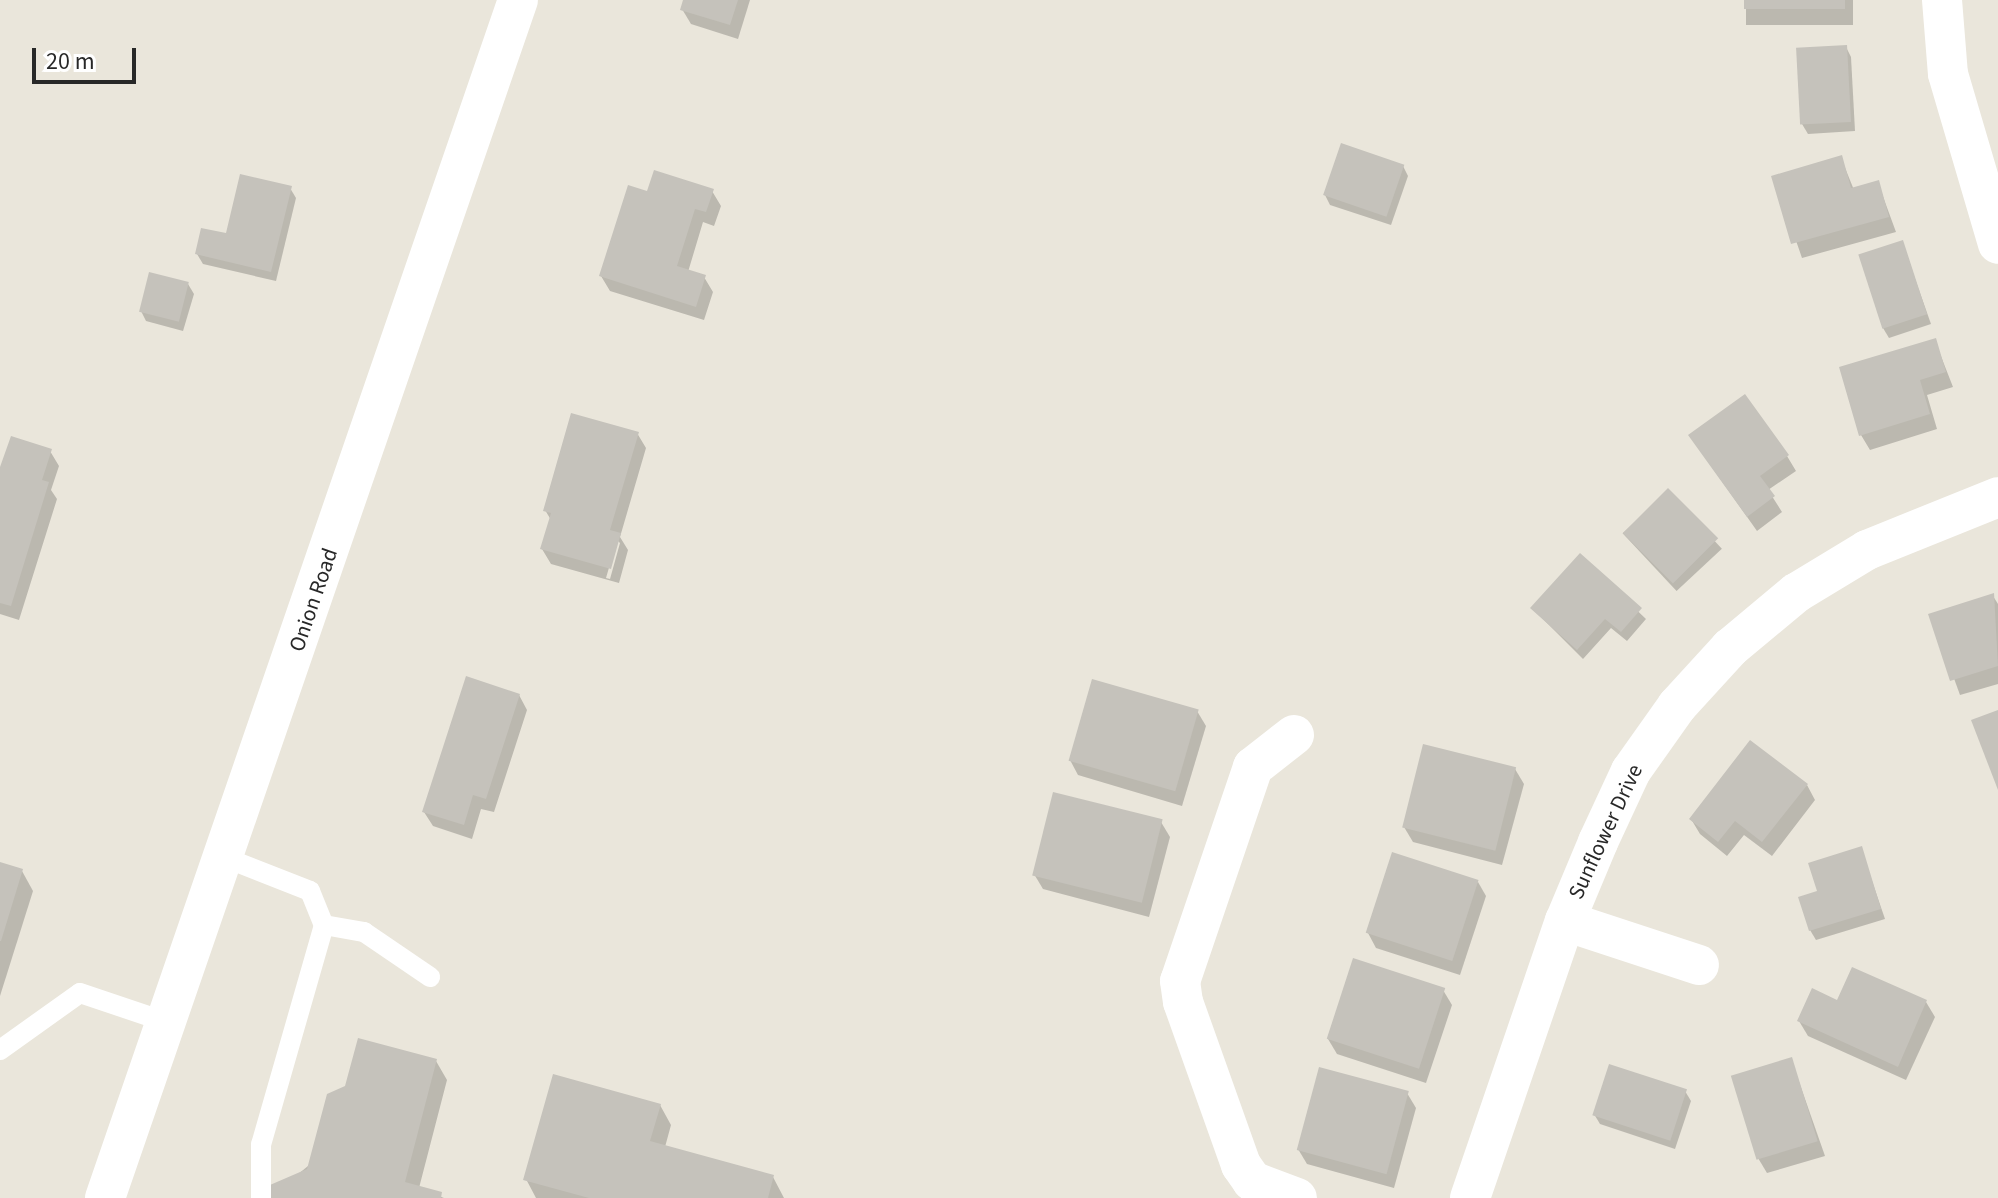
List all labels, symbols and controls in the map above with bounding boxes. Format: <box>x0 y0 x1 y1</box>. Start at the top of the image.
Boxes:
scale bar <box>36 32 140 82</box>
text: 20 m <box>46 44 95 79</box>
street label: Onion Road <box>284 545 344 655</box>
street label: Sunflower Drive <box>1563 760 1649 904</box>

